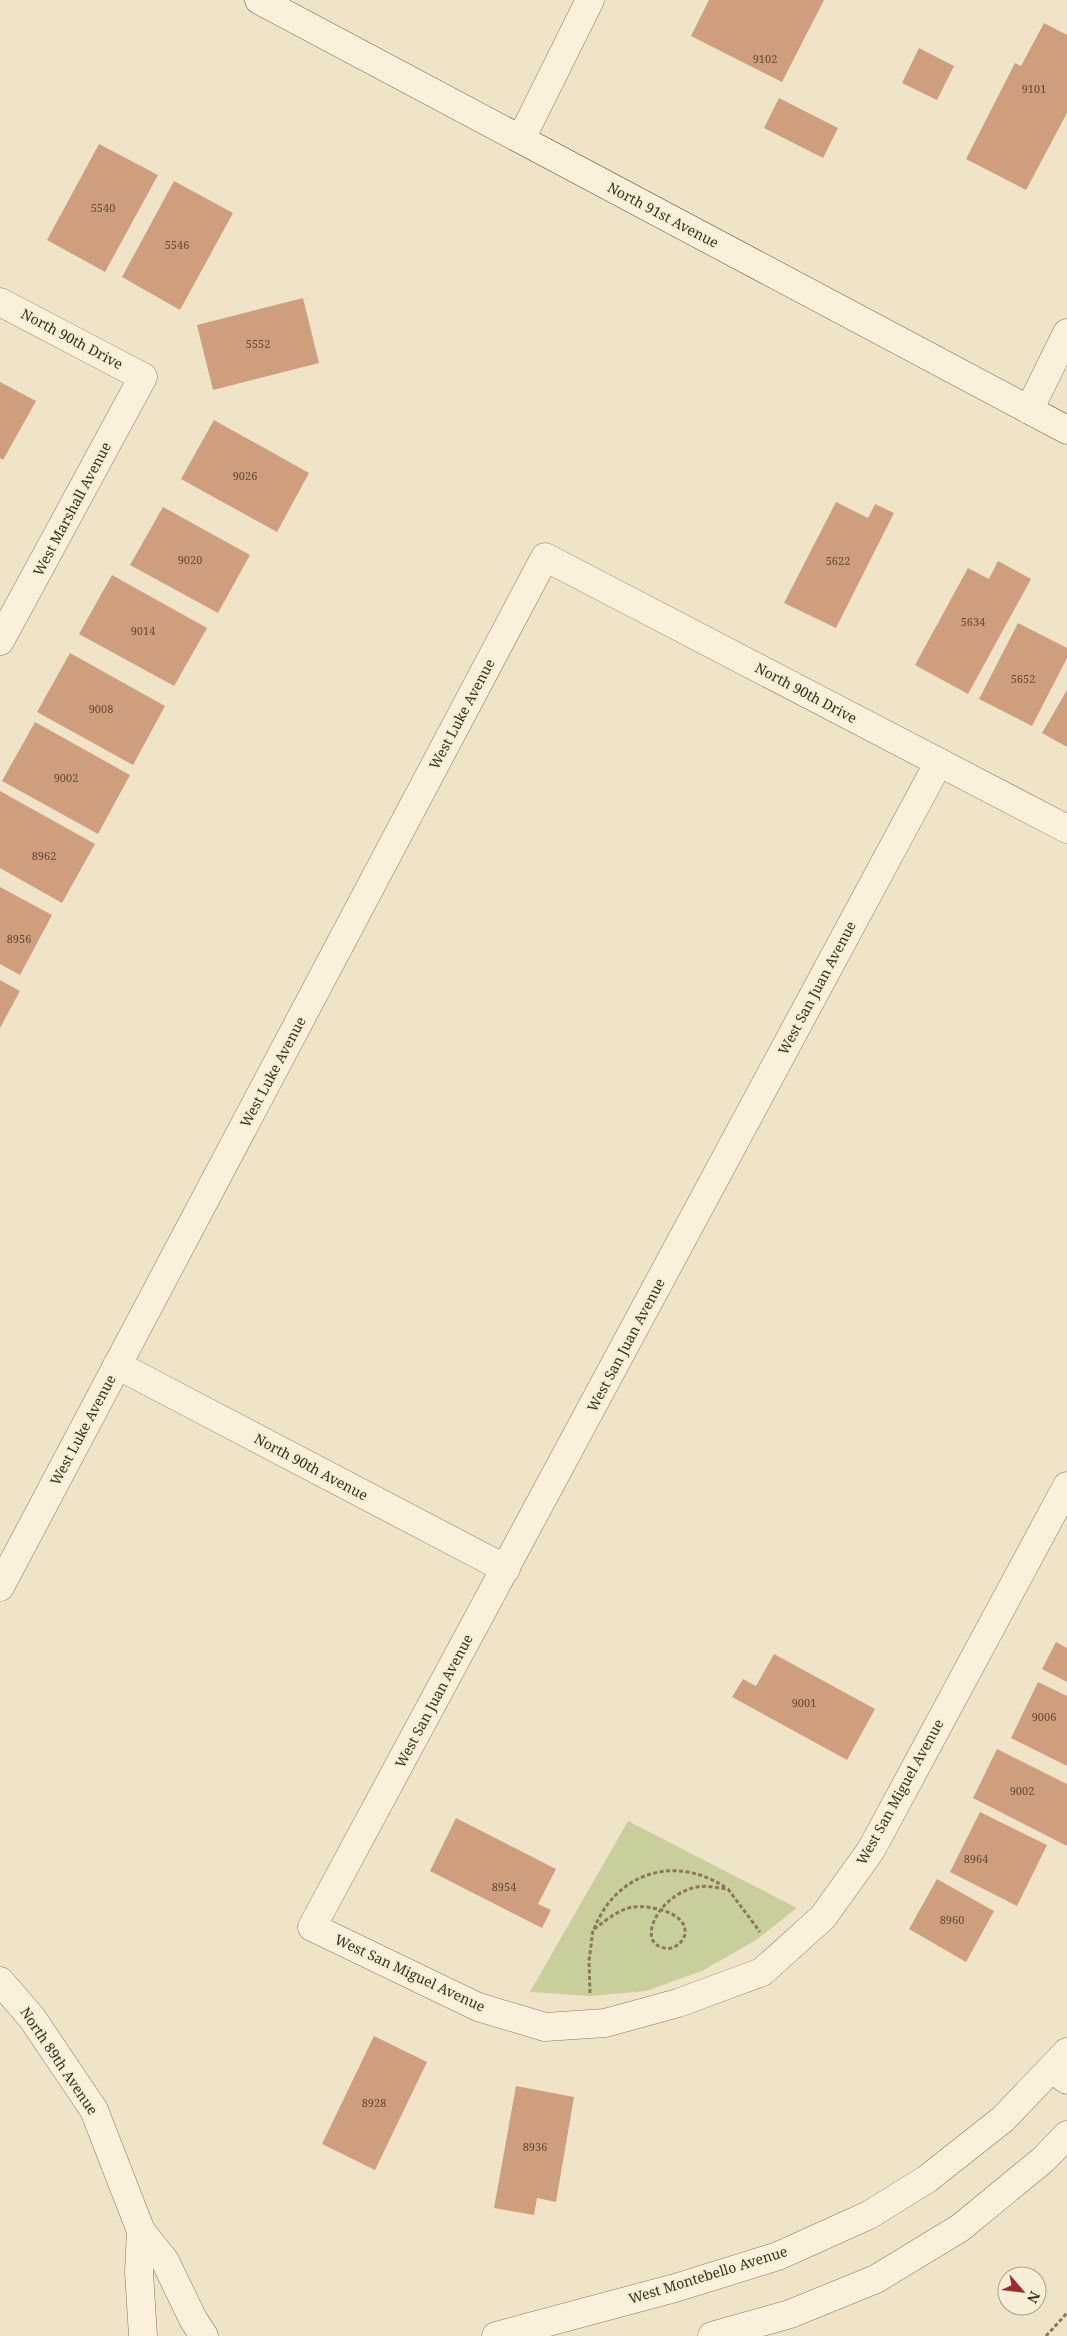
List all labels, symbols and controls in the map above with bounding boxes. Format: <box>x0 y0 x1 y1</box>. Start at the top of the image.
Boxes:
house number: 9102 <box>753 51 777 66</box>
house number: 9101 <box>1022 81 1046 96</box>
street label: North 91st Avenue <box>604 177 722 252</box>
house number: 5540 <box>91 200 115 215</box>
house number: 5546 <box>165 237 189 252</box>
street label: North 90th Drive <box>18 304 126 373</box>
house number: 5552 <box>246 336 270 351</box>
street label: West Marshall Avenue <box>28 438 115 579</box>
house number: 9026 <box>233 468 257 483</box>
house number: 9020 <box>178 552 202 567</box>
house number: 5622 <box>826 553 850 568</box>
house number: 5634 <box>961 614 985 629</box>
house number: 9014 <box>131 623 155 638</box>
street label: West Luke Avenue <box>424 655 499 772</box>
street label: North 90th Drive <box>752 658 860 727</box>
house number: 5652 <box>1011 671 1035 686</box>
house number: 9008 <box>89 701 113 716</box>
house number: 9002 <box>54 770 78 785</box>
house number: 8962 <box>32 848 56 863</box>
street label: West San Juan Avenue <box>773 918 860 1058</box>
house number: 8956 <box>7 931 31 946</box>
street label: West Luke Avenue <box>235 1013 310 1130</box>
street label: West San Juan Avenue <box>582 1275 669 1415</box>
street label: West Luke Avenue <box>45 1371 120 1488</box>
street label: North 90th Avenue <box>251 1429 371 1505</box>
street label: West San Juan Avenue <box>390 1631 477 1771</box>
house number: 9001 <box>792 1695 816 1710</box>
house number: 9006 <box>1032 1709 1056 1724</box>
street label: West San Miguel Avenue <box>852 1715 948 1868</box>
house number: 9002 <box>1010 1783 1034 1798</box>
house number: 8964 <box>964 1851 988 1866</box>
house number: 8954 <box>492 1879 516 1894</box>
house number: 8960 <box>940 1912 964 1927</box>
street label: West San Miguel Avenue <box>332 1929 489 2016</box>
street label: North 89th Avenue <box>16 2003 103 2118</box>
house number: 8928 <box>362 2095 386 2110</box>
house number: 8936 <box>523 2139 547 2154</box>
street label: West Montebello Avenue <box>626 2241 790 2308</box>
north arrow <box>997 2266 1047 2316</box>
text: N <box>1023 2288 1045 2307</box>

